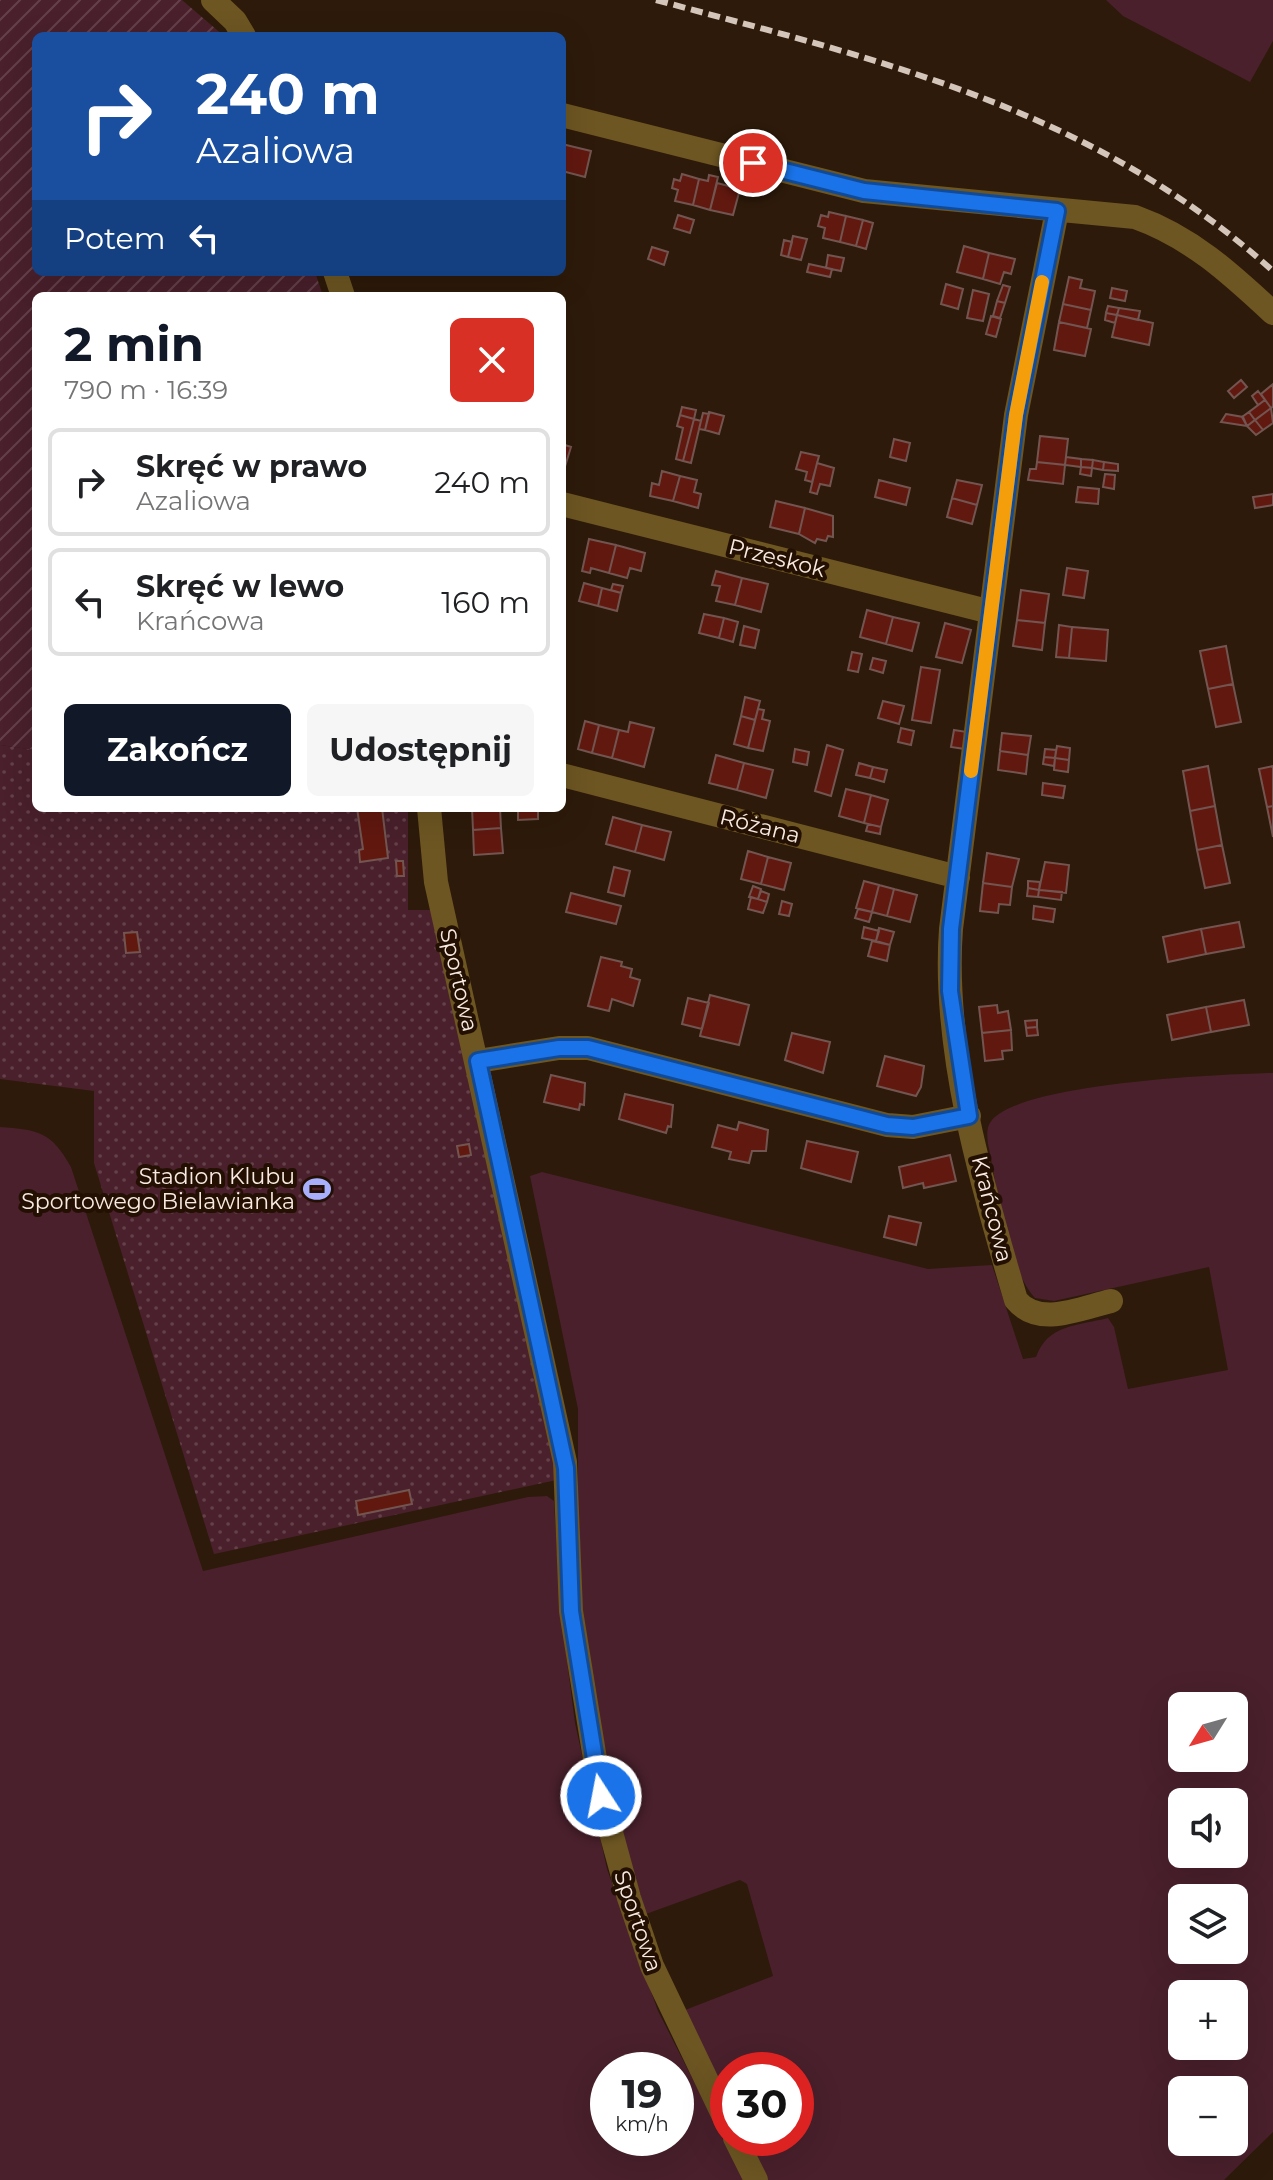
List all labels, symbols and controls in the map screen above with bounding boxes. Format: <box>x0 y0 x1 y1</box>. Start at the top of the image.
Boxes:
text: 240 m <box>196 60 380 128</box>
icon: right <box>64 64 168 168</box>
text: Azaliowa <box>196 128 355 172</box>
pin <box>719 129 787 197</box>
icon: arrive <box>731 141 775 185</box>
icon: left <box>182 216 226 260</box>
text: Potem <box>64 220 166 257</box>
text: 2 min <box>64 315 204 373</box>
button: close <box>450 318 534 402</box>
text: 790 m · 16:39 <box>64 374 228 406</box>
text: Skręć w prawo <box>136 448 367 485</box>
icon: right <box>68 460 112 504</box>
text: 240 m <box>434 464 530 501</box>
text: Azaliowa <box>136 485 251 517</box>
street label: Przeskok <box>726 533 829 583</box>
text: Skręć w lewo <box>136 568 344 605</box>
icon: left <box>68 580 112 624</box>
text: 160 m <box>441 584 530 621</box>
text: Krańcowa <box>136 605 265 637</box>
button: Zakończ <box>64 704 291 796</box>
button: Udostępnij <box>307 704 534 796</box>
street label: Różana <box>717 803 803 849</box>
street label: Sportowa <box>434 926 484 1034</box>
street label: Krańcowa <box>966 1153 1018 1265</box>
place label: Stadion Klubu Sportowego Bielawianka <box>21 1163 295 1215</box>
sports icon: Stadion Klubu Sportowego Bielawianka <box>302 1174 332 1204</box>
north arrow <box>1168 1692 1248 1772</box>
map controls <box>1168 1692 1248 2156</box>
position arrow <box>559 1754 643 1838</box>
button: sound <box>1168 1788 1248 1868</box>
street label: Sportowa <box>608 1867 668 1975</box>
button: layers <box>1168 1884 1248 1964</box>
button: + <box>1168 1980 1248 2060</box>
speed limit sign: 30 <box>710 2052 814 2156</box>
text: 19 <box>621 2069 663 2118</box>
button: − <box>1168 2076 1248 2156</box>
text: km/h <box>615 2112 669 2136</box>

